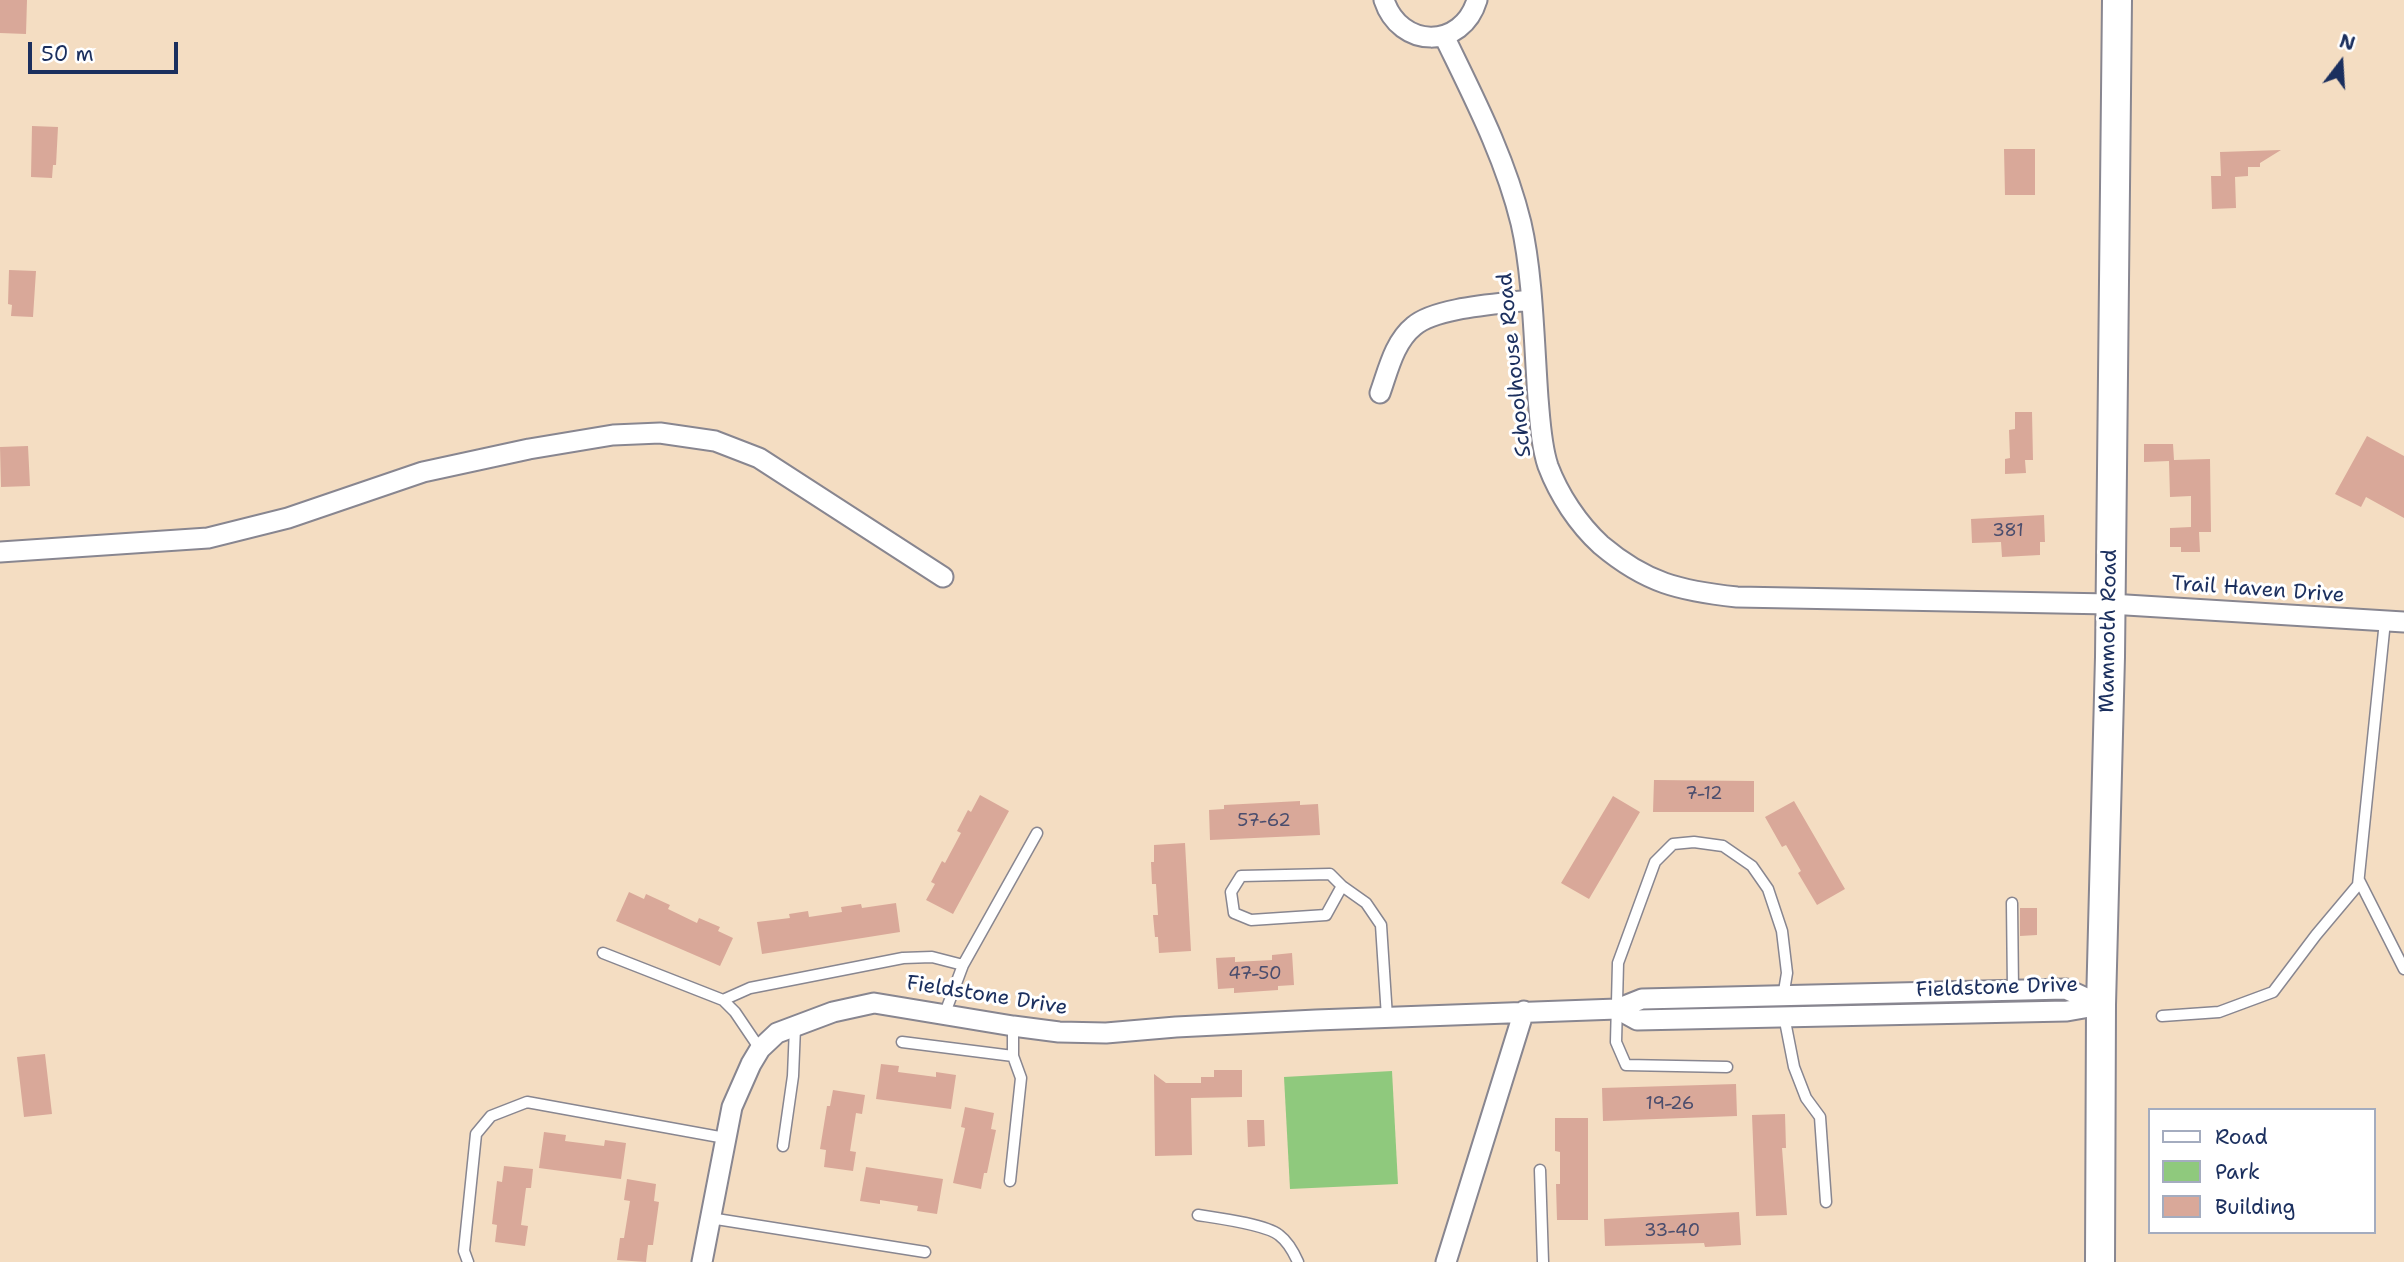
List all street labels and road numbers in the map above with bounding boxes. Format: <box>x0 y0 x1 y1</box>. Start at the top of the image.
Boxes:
street label: Schoolhouse Road <box>1493 272 1537 458</box>
street label: Mammoth Road <box>2095 549 2123 713</box>
street label: Trail Haven Drive <box>2171 571 2345 609</box>
street label: Fieldstone Drive <box>905 971 1069 1021</box>
street label: Fieldstone Drive <box>1915 973 2079 1003</box>

